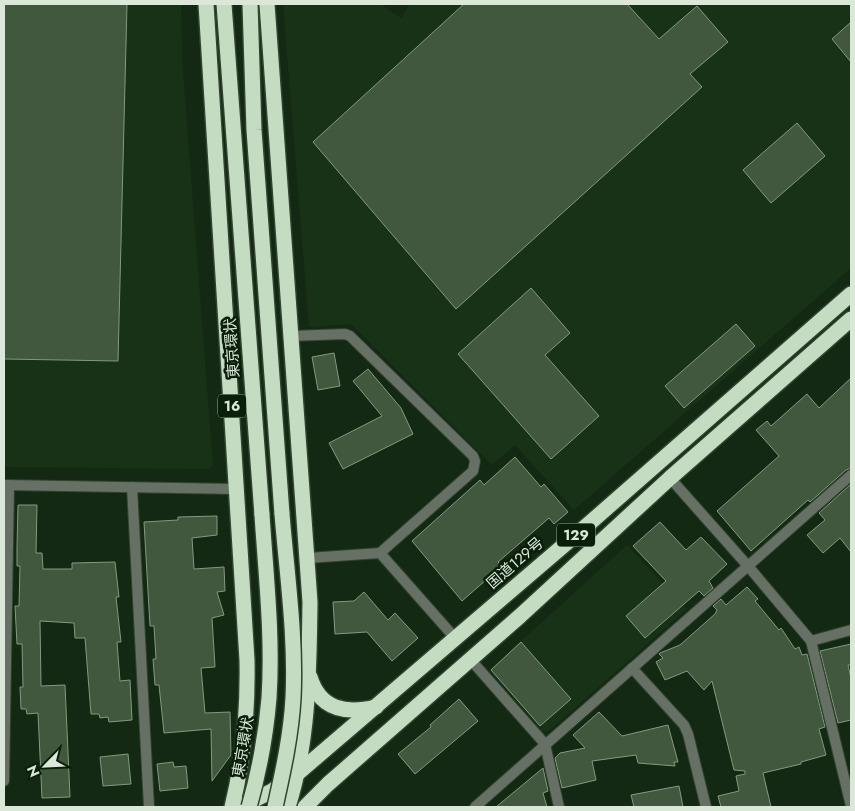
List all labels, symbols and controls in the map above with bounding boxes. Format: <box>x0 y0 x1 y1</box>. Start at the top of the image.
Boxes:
street label: 東京環状 <box>219 317 245 379</box>
road number: 16 <box>218 394 246 418</box>
road number: 129 <box>557 524 595 546</box>
street label: 国道129号 <box>482 532 548 594</box>
street label: 東京環状 <box>227 716 259 778</box>
north arrow <box>20 741 70 791</box>
text: N <box>22 762 45 780</box>

